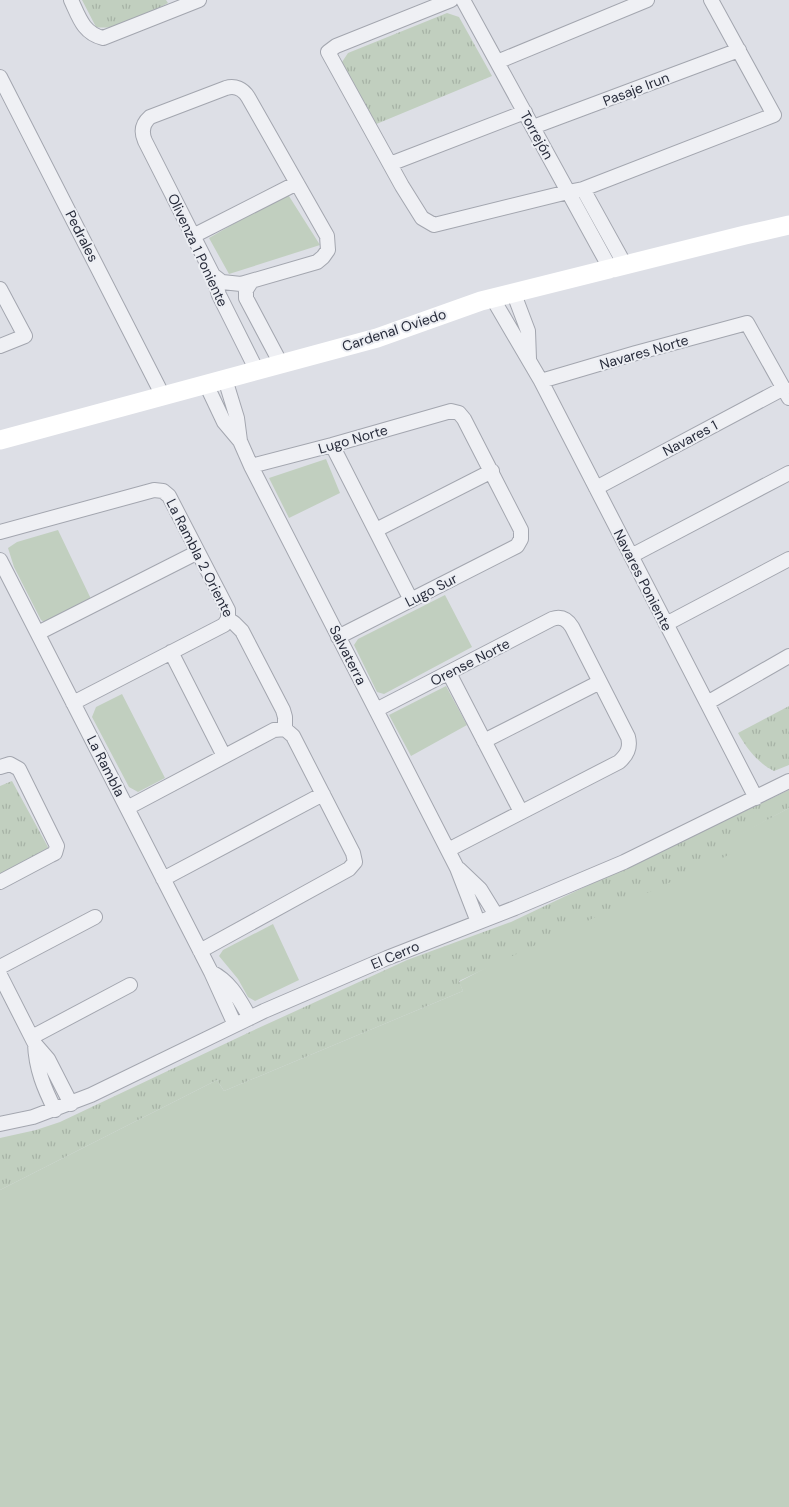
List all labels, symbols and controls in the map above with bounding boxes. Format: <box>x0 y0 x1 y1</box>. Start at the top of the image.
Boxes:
street label: Pasaje Irun <box>600 68 672 110</box>
street label: Torrejón <box>516 108 558 162</box>
street label: Olivenza 1 Poniente <box>164 191 232 310</box>
street label: Pedrales <box>61 207 103 265</box>
street label: Cardenal Oviedo <box>340 305 448 355</box>
street label: Navares Norte <box>597 331 691 373</box>
street label: Navares 1 <box>659 416 721 460</box>
street label: Lugo Norte <box>316 421 390 457</box>
street label: La Rambla 2 Oriente <box>162 496 238 620</box>
street label: Navares Poniente <box>610 526 676 634</box>
street label: Lugo Sur <box>402 569 460 611</box>
street label: Salvaterra <box>325 622 371 688</box>
street label: Orense Norte <box>427 634 513 690</box>
street label: La Rambla <box>83 732 129 800</box>
street label: El Cerro <box>368 937 422 973</box>

